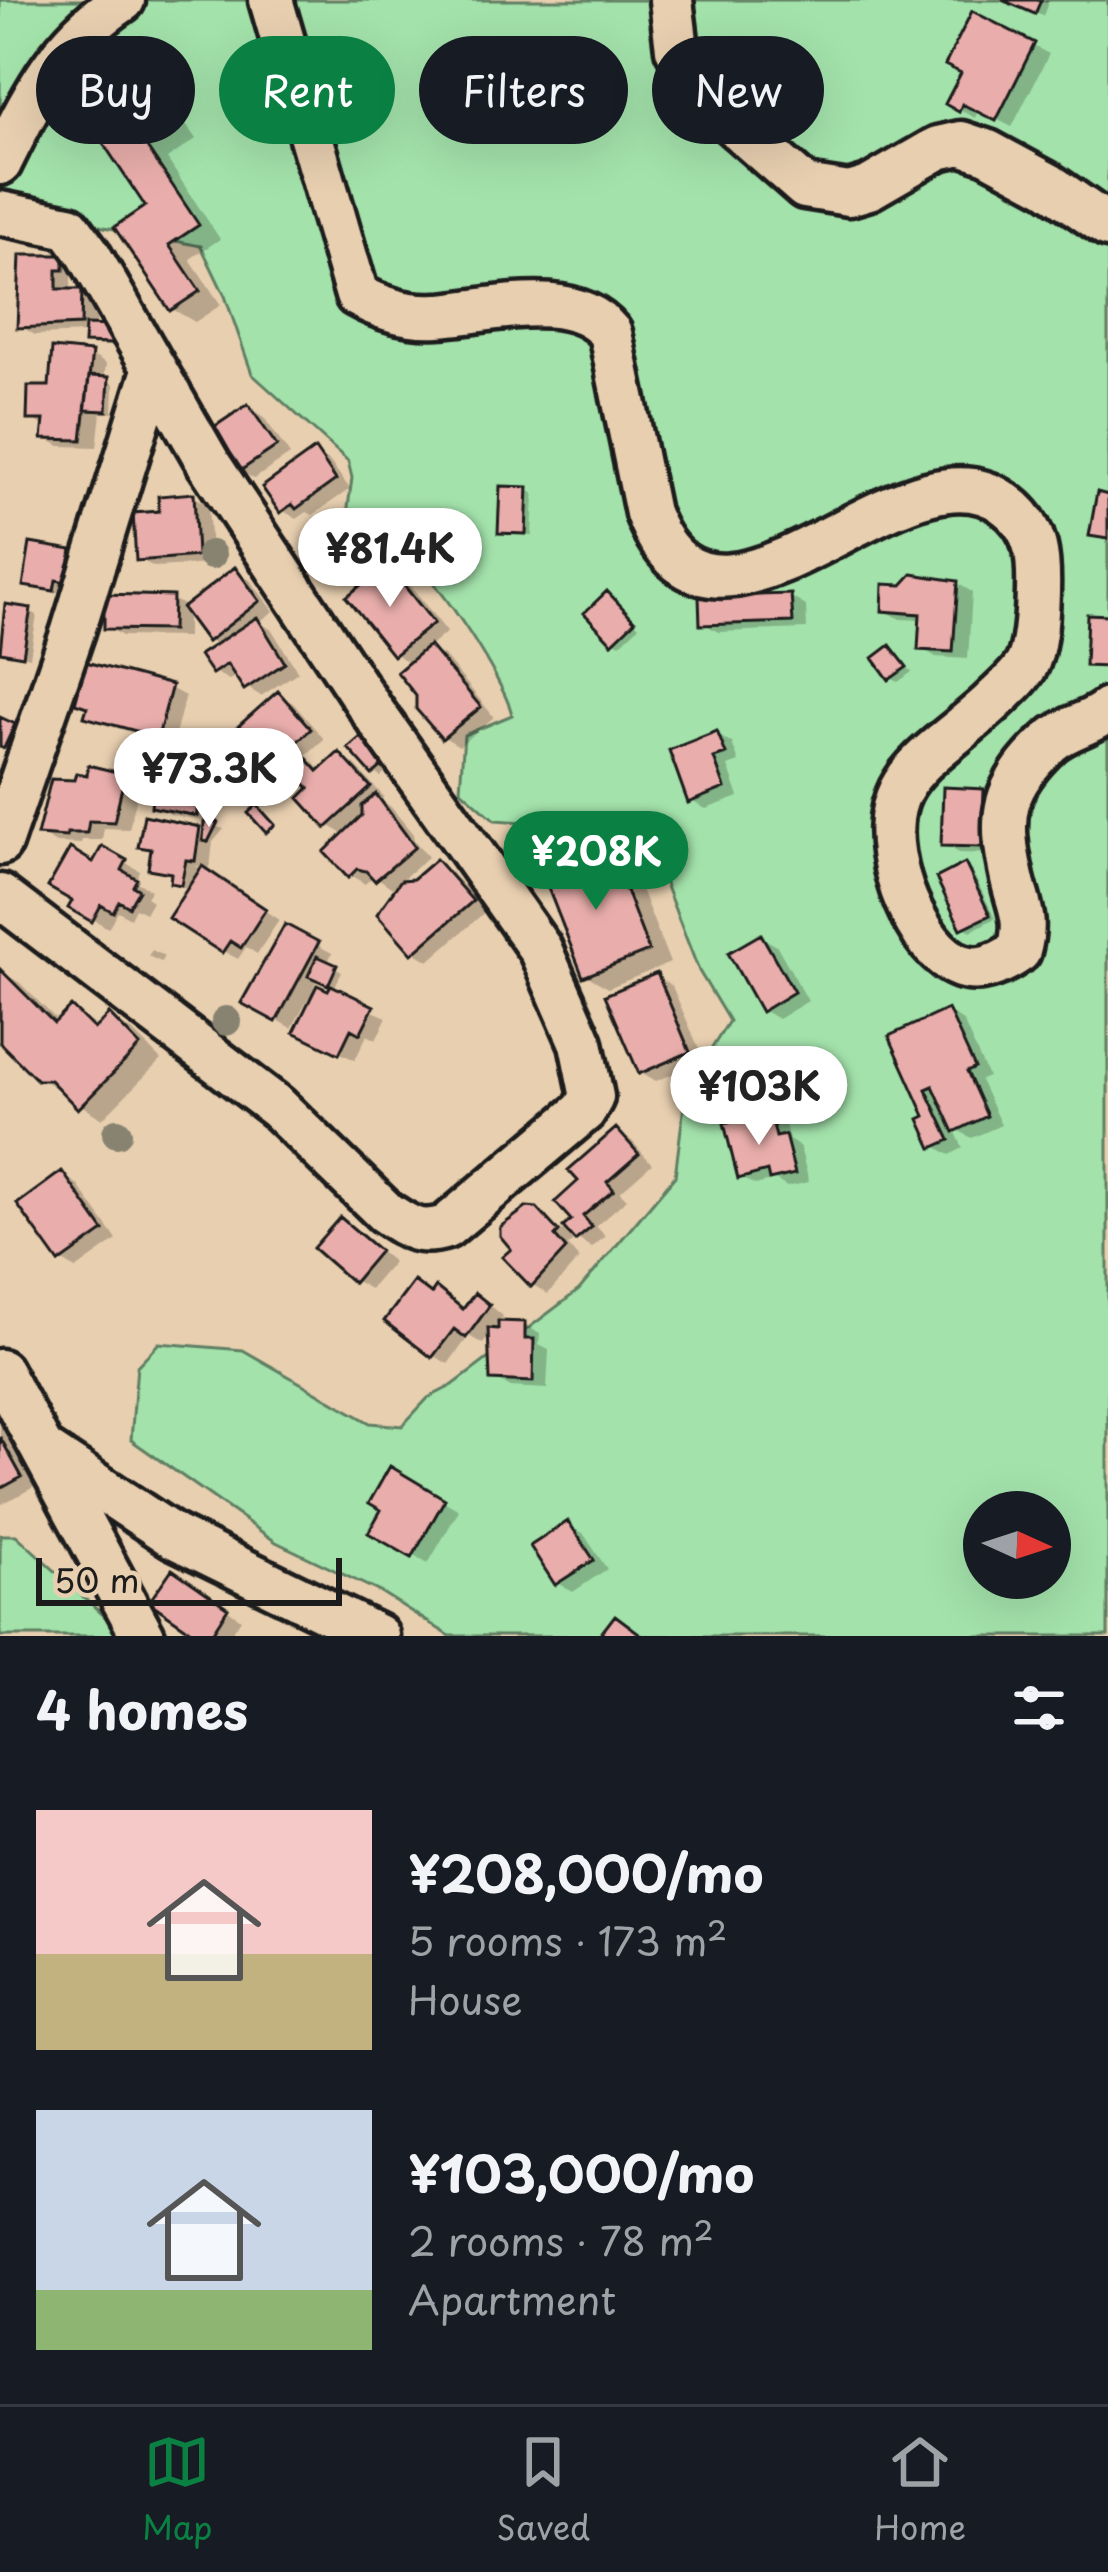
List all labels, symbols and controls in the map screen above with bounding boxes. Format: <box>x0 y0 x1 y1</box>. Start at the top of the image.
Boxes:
chip: Buy <box>36 36 195 144</box>
chip: Rent <box>219 36 395 144</box>
chip: Filters <box>419 36 628 144</box>
chip: New <box>652 36 824 144</box>
pin: ¥81.4K <box>292 508 488 610</box>
text: ¥81.4K <box>325 517 455 576</box>
pin: ¥73.3K <box>111 728 307 830</box>
text: ¥73.3K <box>141 737 277 796</box>
pin: ¥208K <box>512 811 680 913</box>
text: ¥208K <box>530 820 662 879</box>
pin: ¥103K <box>675 1046 843 1148</box>
text: ¥103K <box>697 1055 821 1114</box>
north arrow <box>963 1491 1071 1599</box>
map controls <box>963 1491 1071 1599</box>
scale bar <box>36 1552 342 1605</box>
text: 50 m <box>54 1554 140 1604</box>
text: 4 homes <box>36 1670 248 1747</box>
icon: filters <box>1006 1675 1072 1741</box>
text: ¥208,000/mo <box>408 1833 763 1910</box>
icon: home <box>132 1858 276 2002</box>
text: 5 rooms · 173 m² <box>408 1910 727 1969</box>
text: House <box>408 1969 522 2028</box>
text: ¥103,000/mo <box>408 2133 754 2210</box>
icon: home <box>132 2158 276 2302</box>
text: 2 rooms · 78 m² <box>408 2210 714 2269</box>
text: Apartment <box>408 2269 616 2328</box>
tab: Map <box>142 2429 213 2551</box>
tab: Saved <box>497 2429 590 2551</box>
tab: Home <box>874 2429 966 2551</box>

